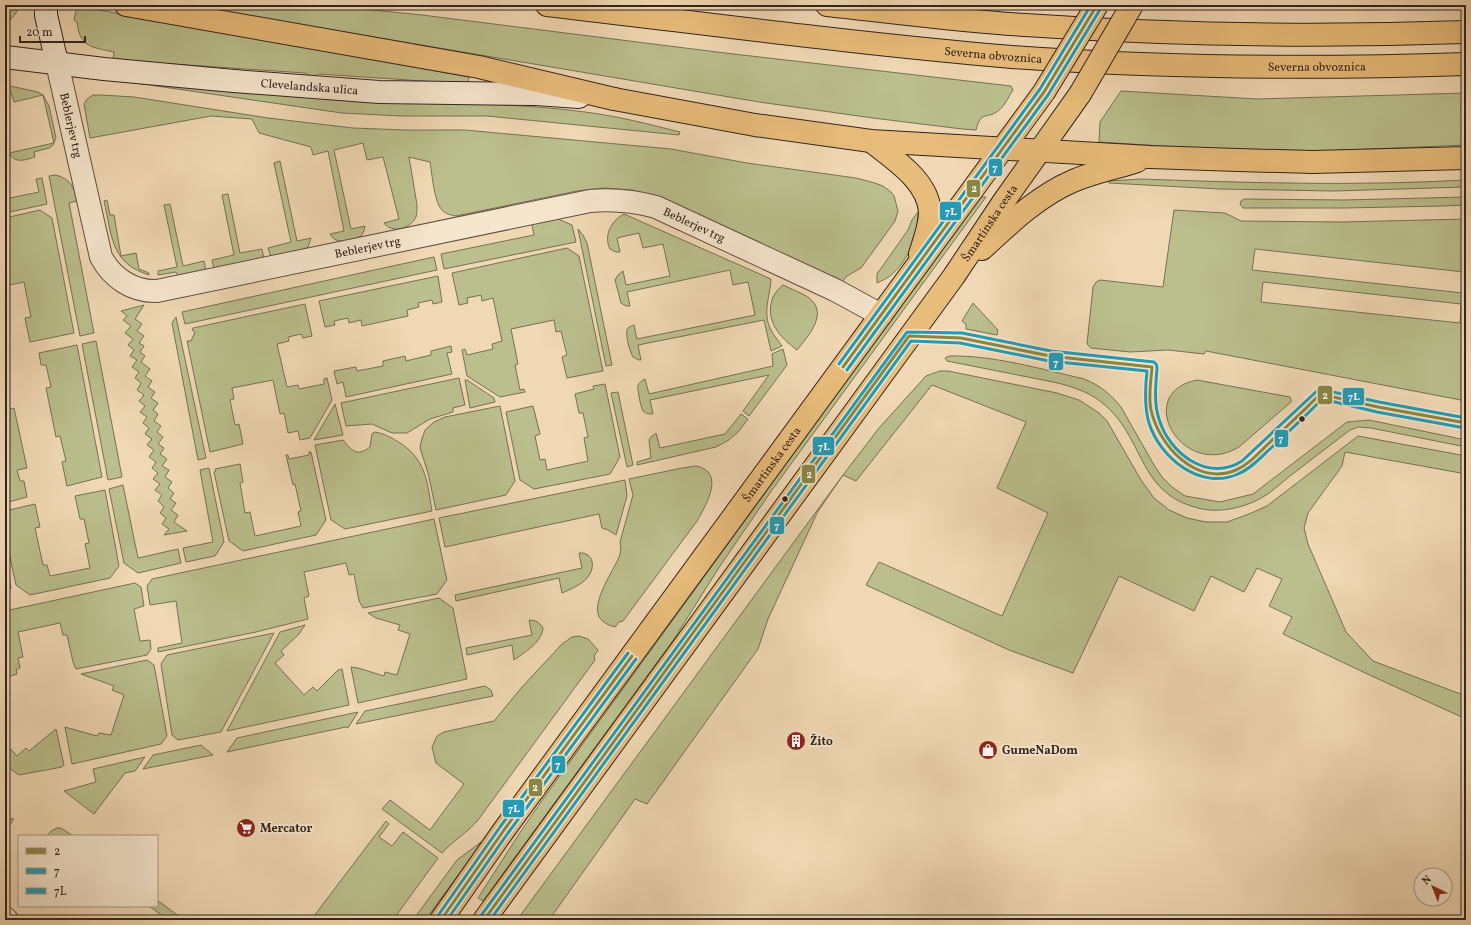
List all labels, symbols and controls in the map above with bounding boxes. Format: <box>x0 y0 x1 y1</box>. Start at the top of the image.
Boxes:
scale bar <box>20 18 85 44</box>
text: 20 m <box>26 25 53 41</box>
street label: Severna obvoznica <box>943 44 1043 68</box>
street label: Severna obvoznica <box>1268 59 1366 76</box>
street label: Clevelandska ulica <box>260 76 359 99</box>
street label: Beblerjev trg <box>55 91 85 160</box>
line badge: 7 <box>988 158 1003 177</box>
text: 7 <box>992 161 998 176</box>
line badge: 2 <box>966 179 981 198</box>
street label: Šmartinska cesta <box>958 182 1022 265</box>
text: 2 <box>971 182 977 197</box>
line badge: 7L <box>939 201 962 221</box>
street label: Beblerjev trg <box>660 204 727 247</box>
text: 7L <box>945 205 957 220</box>
street label: Beblerjev trg <box>333 234 402 263</box>
line badge: 7 <box>1048 352 1064 371</box>
text: 7 <box>1053 356 1059 371</box>
line badge: 2 <box>1317 385 1333 405</box>
line badge: 7L <box>1342 387 1365 406</box>
text: 2 <box>1322 389 1328 404</box>
text: 7L <box>1348 390 1360 405</box>
unlabelled marker <box>1297 414 1307 424</box>
street label: Šmartinska cesta <box>739 424 805 506</box>
line badge: 7 <box>1274 429 1289 448</box>
text: 7 <box>1278 432 1284 447</box>
line badge: 7L <box>812 436 835 456</box>
text: 7L <box>818 440 830 455</box>
line badge: 2 <box>801 464 816 484</box>
text: 2 <box>806 468 812 483</box>
unlabelled marker <box>780 494 790 504</box>
line badge: 7 <box>769 516 785 535</box>
text: 7 <box>774 519 780 534</box>
building icon: Žito <box>785 730 807 752</box>
place label: Žito <box>810 733 833 750</box>
shop icon: GumeNaDom <box>977 739 999 761</box>
place label: GumeNaDom <box>1002 743 1078 759</box>
line badge: 7 <box>551 755 566 774</box>
text: 7 <box>555 758 561 773</box>
line badge: 2 <box>528 778 543 797</box>
text: 2 <box>532 781 538 796</box>
line badge: 7L <box>502 799 525 818</box>
text: 7L <box>508 802 520 817</box>
supermarket icon: Mercator <box>235 817 257 839</box>
place label: Mercator <box>260 821 312 837</box>
legend <box>18 835 158 907</box>
text: 2 <box>54 844 60 860</box>
text: 7 <box>54 864 60 880</box>
north arrow <box>1413 867 1453 907</box>
text: N <box>1419 873 1435 889</box>
text: 7L <box>54 884 67 900</box>

